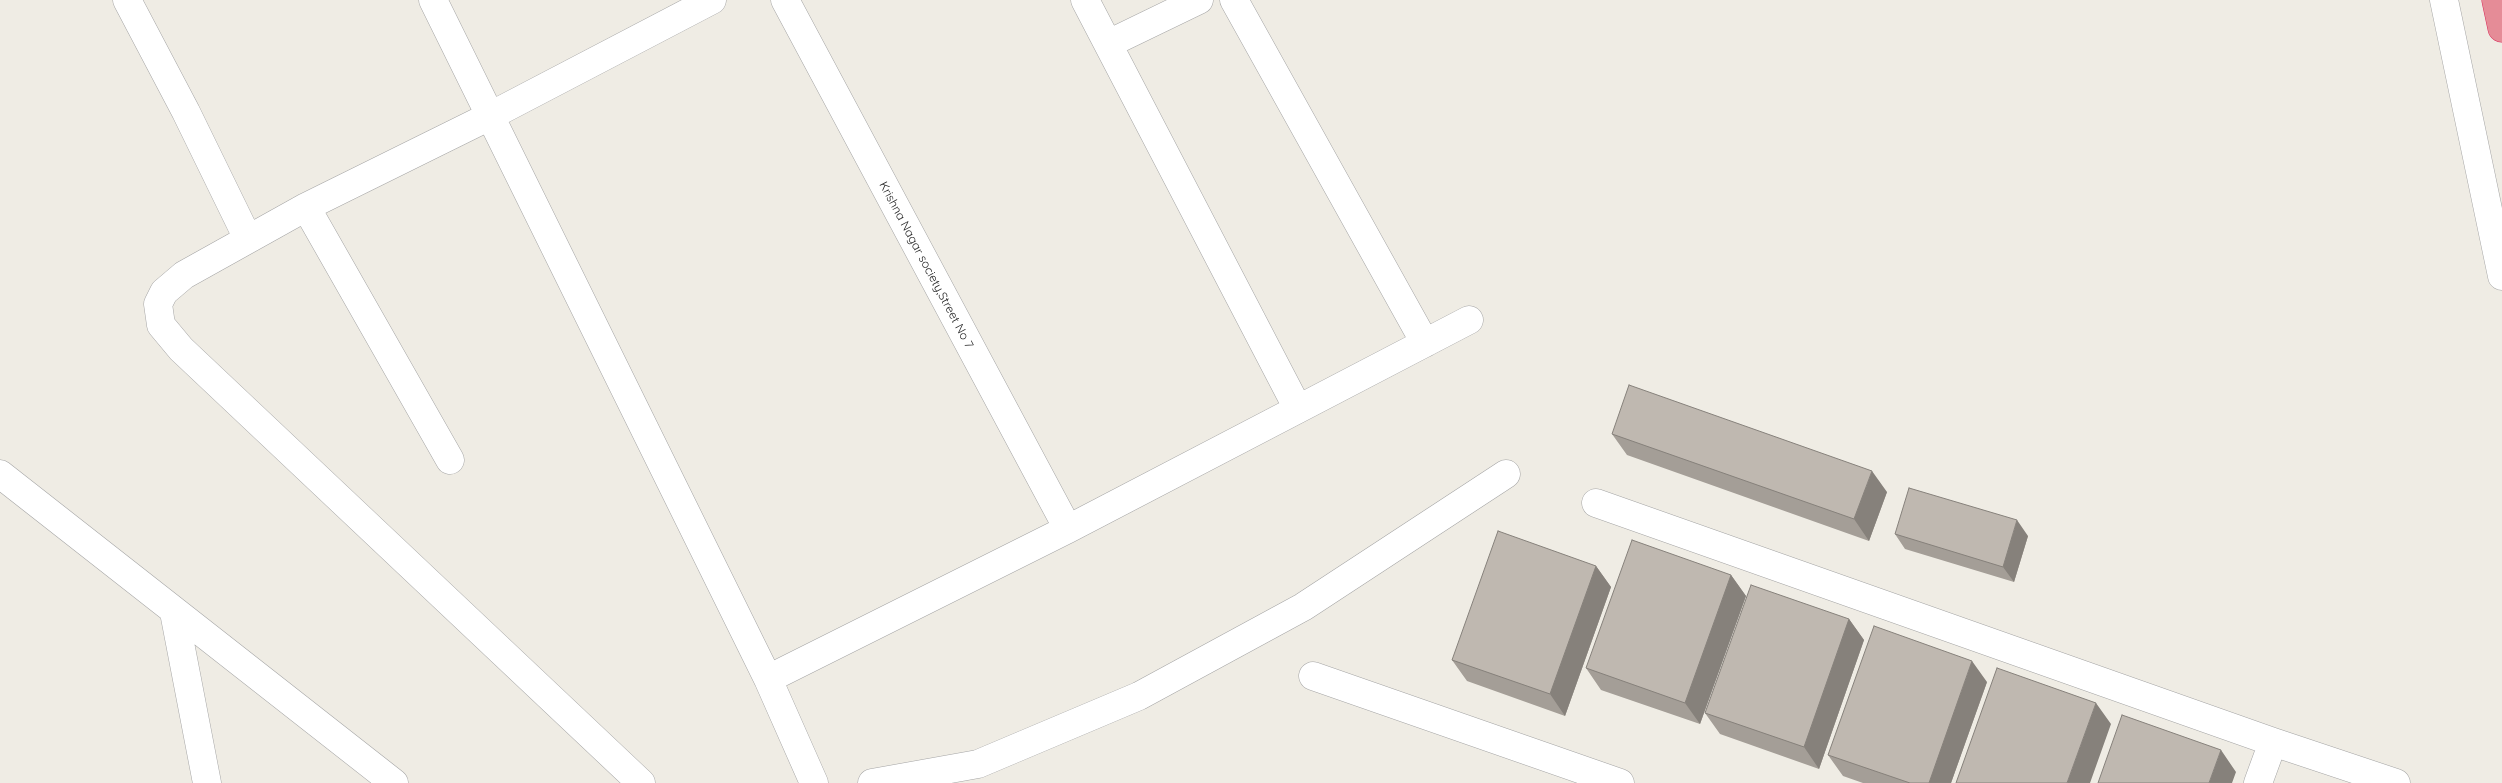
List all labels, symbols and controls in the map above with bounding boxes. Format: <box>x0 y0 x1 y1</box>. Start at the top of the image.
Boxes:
street label: Krishna Nagar society,Street No 7 <box>876 179 976 351</box>

